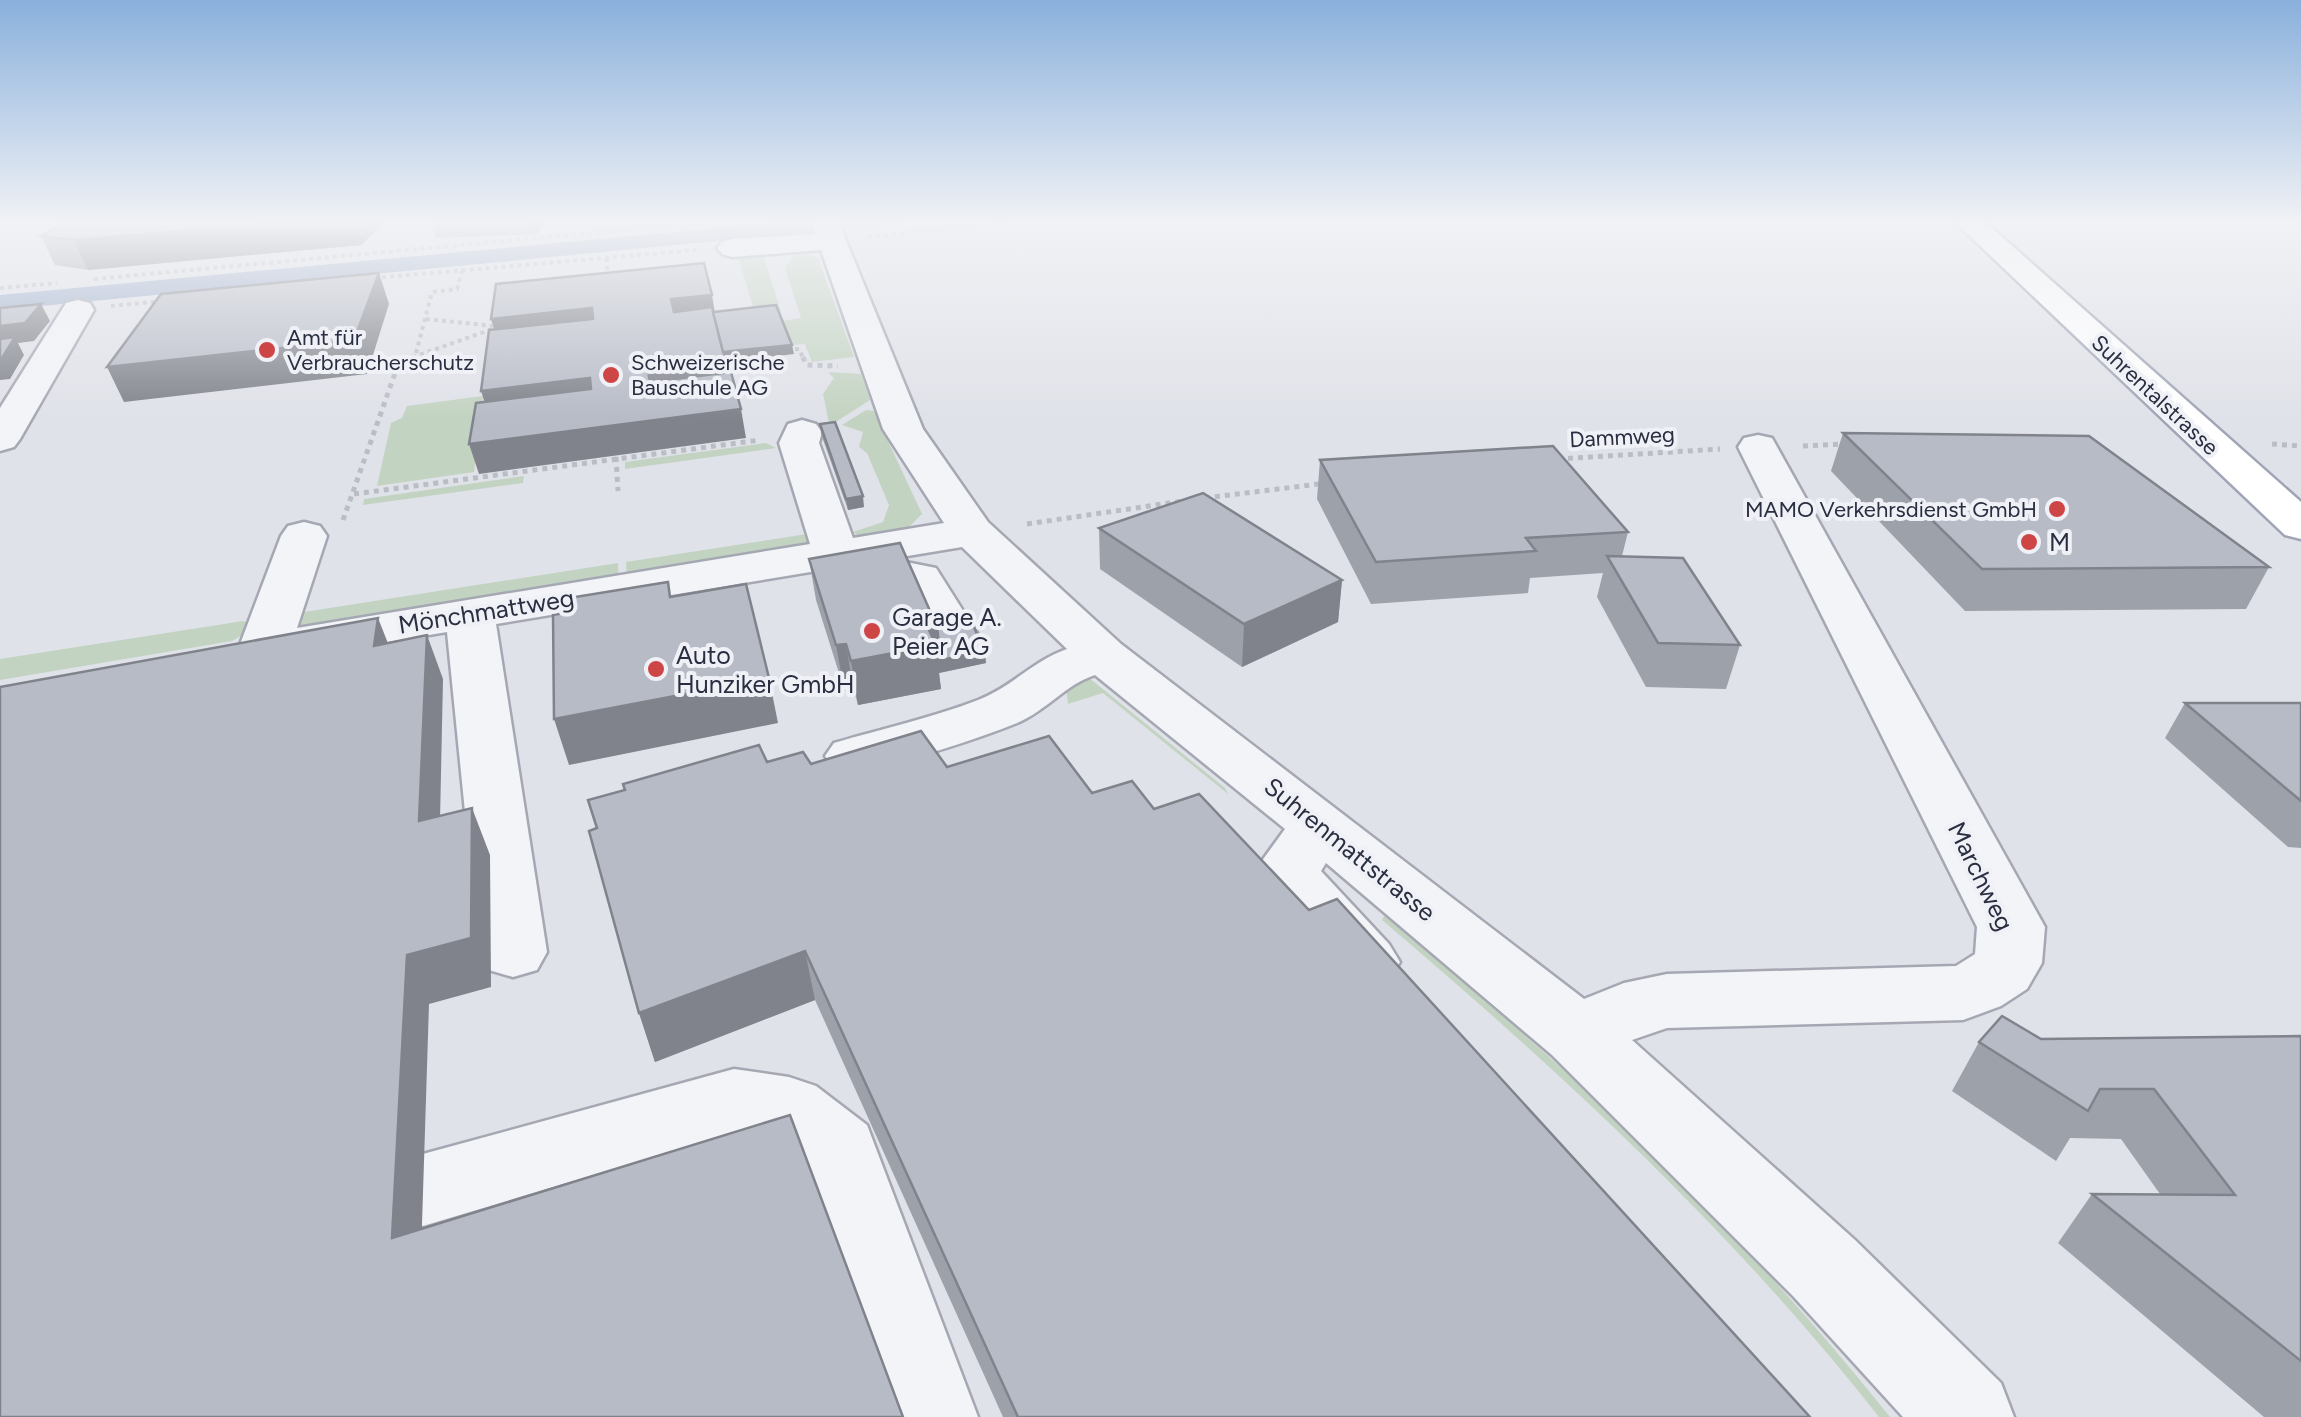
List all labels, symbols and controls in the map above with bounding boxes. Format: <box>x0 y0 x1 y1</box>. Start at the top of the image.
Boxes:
place label: Amt für Verbraucherschutz <box>287 324 474 376</box>
street label: Suhrentalstrasse <box>2086 329 2224 461</box>
marker: Amt für Verbraucherschutz <box>256 339 278 361</box>
place label: Schweizerische Bauschule AG <box>631 349 784 401</box>
marker: Schweizerische Bauschule AG <box>600 364 622 386</box>
street label: Dammweg <box>1569 421 1675 453</box>
place label: MAMO Verkehrsdienst GmbH <box>1745 496 2037 523</box>
marker: MAMO Verkehrsdienst GmbH <box>2046 498 2068 520</box>
place label: M <box>2049 527 2070 557</box>
marker: M <box>2018 531 2040 553</box>
street label: Mönchmattweg <box>396 582 576 640</box>
place label: Garage A. Peier AG <box>892 602 1002 661</box>
marker: Garage A. Peier AG <box>861 620 883 642</box>
place label: Auto Hunziker GmbH <box>676 640 855 699</box>
marker: Auto Hunziker GmbH <box>645 658 667 680</box>
street label: Suhrenmattstrasse <box>1258 771 1442 927</box>
street label: Marchweg <box>1942 817 2020 935</box>

